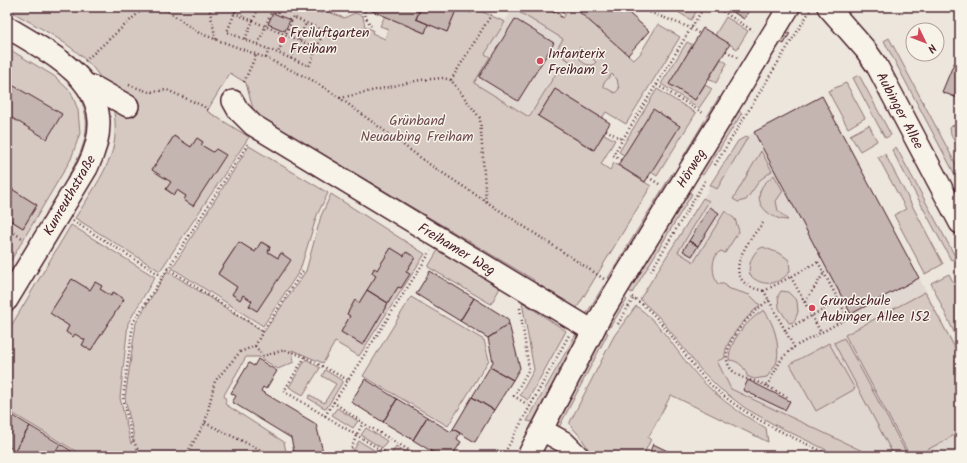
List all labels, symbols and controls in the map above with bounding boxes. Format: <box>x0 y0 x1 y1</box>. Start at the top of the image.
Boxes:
place label: Freiluftgarten Freiham <box>290 22 369 60</box>
north arrow <box>905 22 945 62</box>
marker: Freiluftgarten Freiham <box>277 35 287 45</box>
text: N <box>923 39 941 57</box>
place label: Infanterix Freiham 2 <box>548 43 609 81</box>
marker: Infanterix Freiham 2 <box>535 56 545 66</box>
street label: Aubinger Allee <box>870 68 929 154</box>
park label: Grünband Neuaubing Freiham <box>360 110 474 148</box>
street label: Hörweg <box>671 145 712 192</box>
street label: Kunreuthstraße <box>38 150 102 240</box>
street label: Freihamer Weg <box>413 217 500 281</box>
place label: Grundschule Aubinger Allee 152 <box>820 290 930 328</box>
marker: Grundschule Aubinger Allee 152 <box>807 303 817 313</box>

